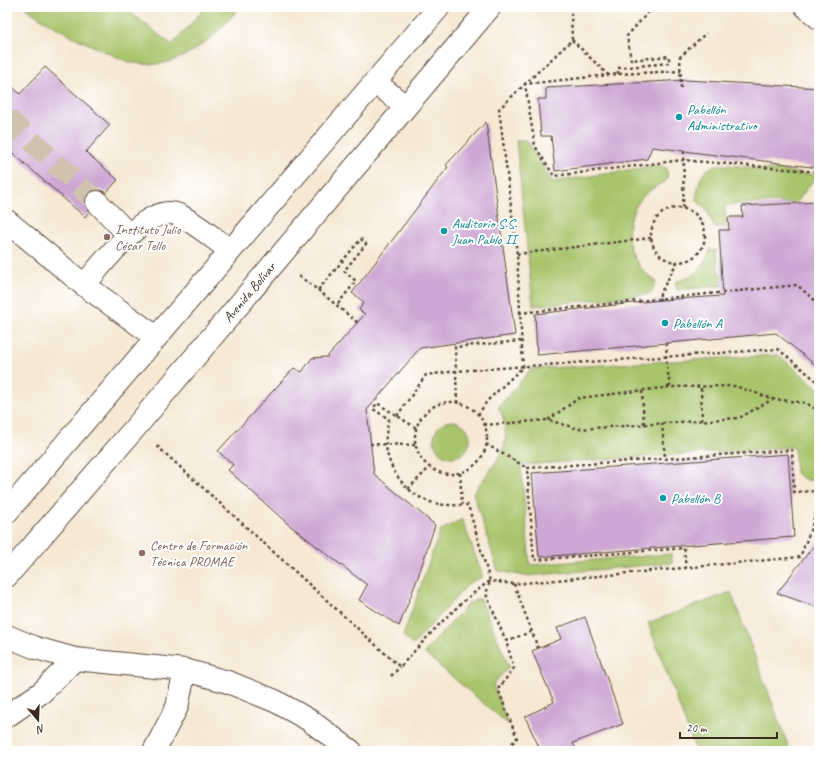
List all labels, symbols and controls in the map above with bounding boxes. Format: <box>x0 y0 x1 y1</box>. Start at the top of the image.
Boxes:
place label: Pabellón Administrativo <box>687 101 759 134</box>
marker: Pabellón Administrativo <box>674 112 684 122</box>
place label: Auditorio S.S. Juan Pablo II <box>451 215 520 248</box>
place label: Instituto Julio César Tello <box>115 221 182 254</box>
marker: Auditorio S.S. Juan Pablo II <box>439 226 449 236</box>
marker: Instituto Julio César Tello <box>102 232 112 242</box>
street label: Avenida Bolívar <box>220 258 280 326</box>
place label: Pabellón A <box>673 315 723 332</box>
marker: Pabellón A <box>660 318 670 328</box>
place label: Pabellón B <box>671 490 722 507</box>
marker: Pabellón B <box>658 493 668 503</box>
place label: Centro de Formación Técnica PROMAE <box>150 537 248 570</box>
marker: Centro de Formación Técnica PROMAE <box>137 548 147 558</box>
north arrow <box>18 700 58 740</box>
scale bar <box>680 714 777 740</box>
text: 20 m <box>686 720 708 736</box>
text: N <box>34 722 47 738</box>

